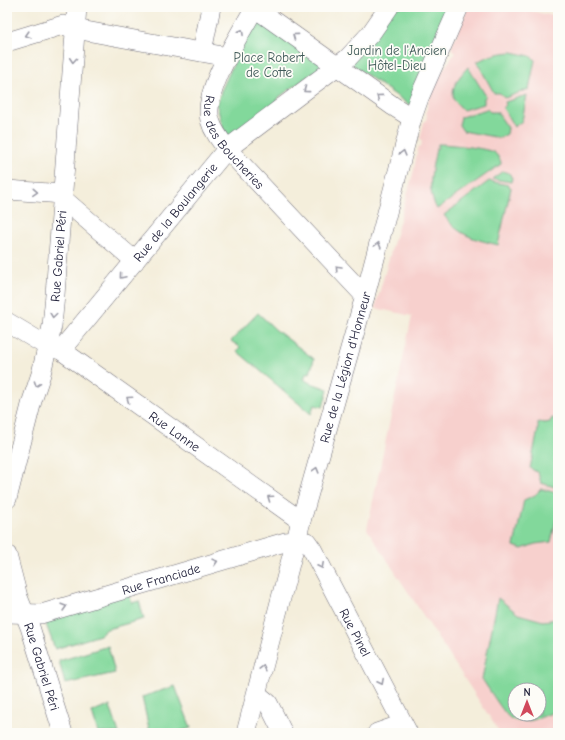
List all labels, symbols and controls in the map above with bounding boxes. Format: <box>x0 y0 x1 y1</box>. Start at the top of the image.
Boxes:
one-way arrow <box>237 29 244 36</box>
one-way arrow <box>24 31 31 39</box>
one-way arrow <box>292 34 299 41</box>
park label: Jardin de l'Ancien Hôtel-Dieu <box>347 43 447 73</box>
park label: Place Robert de Cotte <box>234 50 306 80</box>
one-way arrow <box>68 57 77 63</box>
one-way arrow <box>304 85 311 92</box>
street label: Rue des Boucheries <box>201 94 268 192</box>
one-way arrow <box>377 95 384 102</box>
one-way arrow <box>398 150 407 157</box>
street label: Rue de la Boulangerie <box>130 159 220 264</box>
one-way arrow <box>32 188 38 197</box>
street label: Rue Gabriel Péri <box>47 210 69 302</box>
one-way arrow <box>374 242 382 248</box>
one-way arrow <box>335 265 343 273</box>
one-way arrow <box>120 272 127 279</box>
street label: Rue de la Légion d'Honneur <box>316 289 374 444</box>
one-way arrow <box>49 312 58 318</box>
one-way arrow <box>34 381 42 388</box>
one-way arrow <box>127 397 134 404</box>
street label: Rue Lanne <box>146 408 204 455</box>
one-way arrow <box>311 466 320 473</box>
one-way arrow <box>267 496 274 503</box>
one-way arrow <box>212 558 219 567</box>
street label: Rue Franciade <box>120 560 202 597</box>
one-way arrow <box>317 562 324 570</box>
one-way arrow <box>60 603 67 612</box>
street label: Rue Pinel <box>337 606 374 659</box>
street label: Rue Gabriel Péri <box>21 620 63 712</box>
one-way arrow <box>259 665 267 672</box>
one-way arrow <box>377 678 384 685</box>
north arrow <box>507 682 547 722</box>
text: N <box>523 686 531 699</box>

